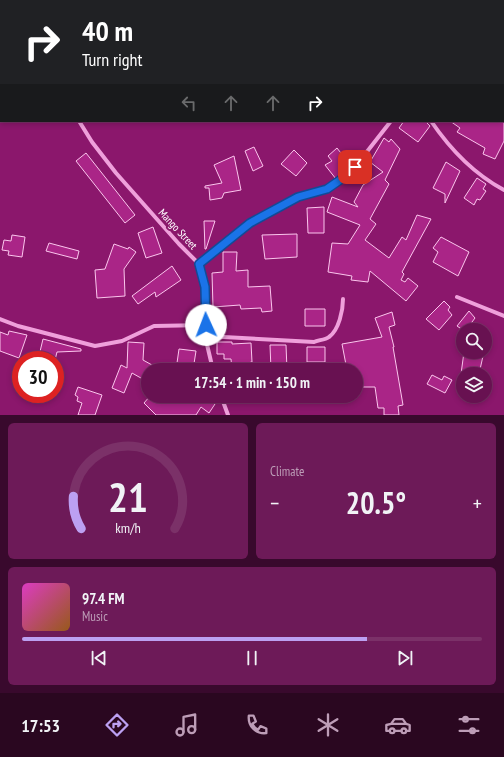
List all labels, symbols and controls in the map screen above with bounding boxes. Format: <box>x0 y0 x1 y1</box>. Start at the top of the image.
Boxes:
text: 40 m <box>82 12 133 49</box>
icon: right <box>16 16 68 68</box>
text: Turn right <box>82 48 142 71</box>
icon: left <box>178 92 200 114</box>
icon: ahead <box>220 92 242 114</box>
icon: ahead <box>262 92 284 114</box>
icon: right <box>304 92 326 114</box>
pin <box>338 150 372 184</box>
icon: arrive <box>344 156 366 178</box>
street label: Mango Street <box>156 206 200 252</box>
position arrow <box>185 304 227 346</box>
map controls <box>456 323 492 403</box>
button: search <box>456 323 492 359</box>
speed limit sign: 30 <box>12 351 64 403</box>
button: layers <box>456 367 492 403</box>
text: 17:54 · 1 min · 150 m <box>194 373 310 392</box>
text: Climate <box>270 463 304 480</box>
text: 21 <box>108 470 148 523</box>
text: 20.5° <box>346 483 406 522</box>
text: − <box>270 489 279 517</box>
text: + <box>473 489 482 517</box>
text: km/h <box>115 518 141 537</box>
text: 97.4 FM <box>82 589 125 608</box>
text: Music <box>82 608 108 625</box>
icon: previous <box>88 647 110 669</box>
icon: pause <box>241 647 263 669</box>
icon: next <box>394 647 416 669</box>
icon: directions <box>103 711 131 739</box>
icon: music <box>173 711 201 739</box>
icon: phone <box>243 711 271 739</box>
icon: climate <box>314 711 342 739</box>
icon: car <box>384 711 412 739</box>
icon: filters <box>455 711 483 739</box>
text: 17:53 <box>21 714 60 737</box>

